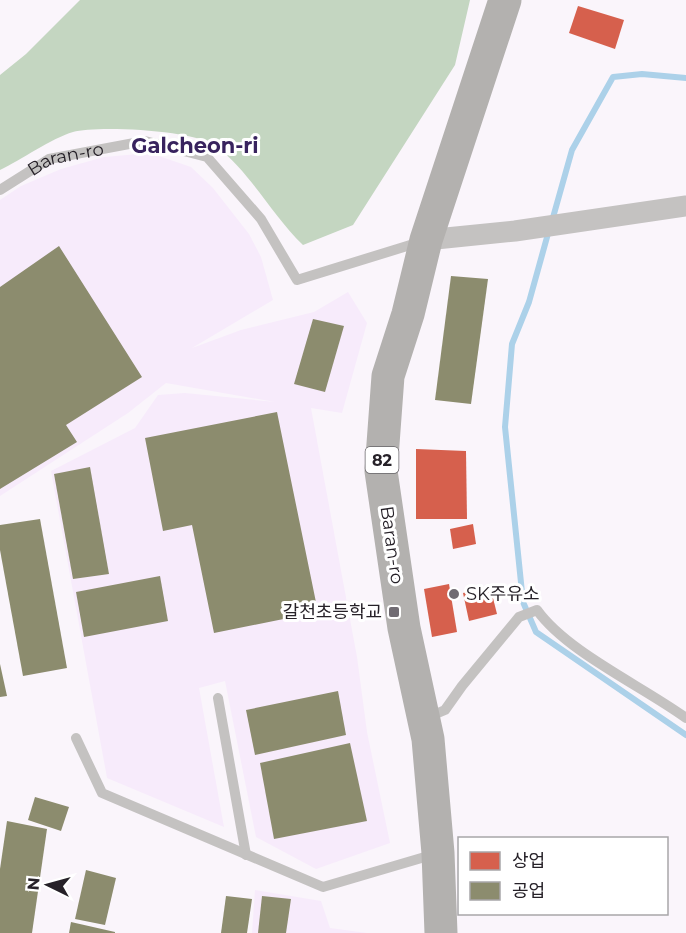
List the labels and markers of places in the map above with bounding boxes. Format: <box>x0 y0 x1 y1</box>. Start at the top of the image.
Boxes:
place label: SK주유소 <box>466 583 540 605</box>
marker: SK주유소 <box>447 587 461 601</box>
place label: 갈천초등학교 <box>283 601 382 623</box>
marker: 갈천초등학교 <box>387 605 401 619</box>

